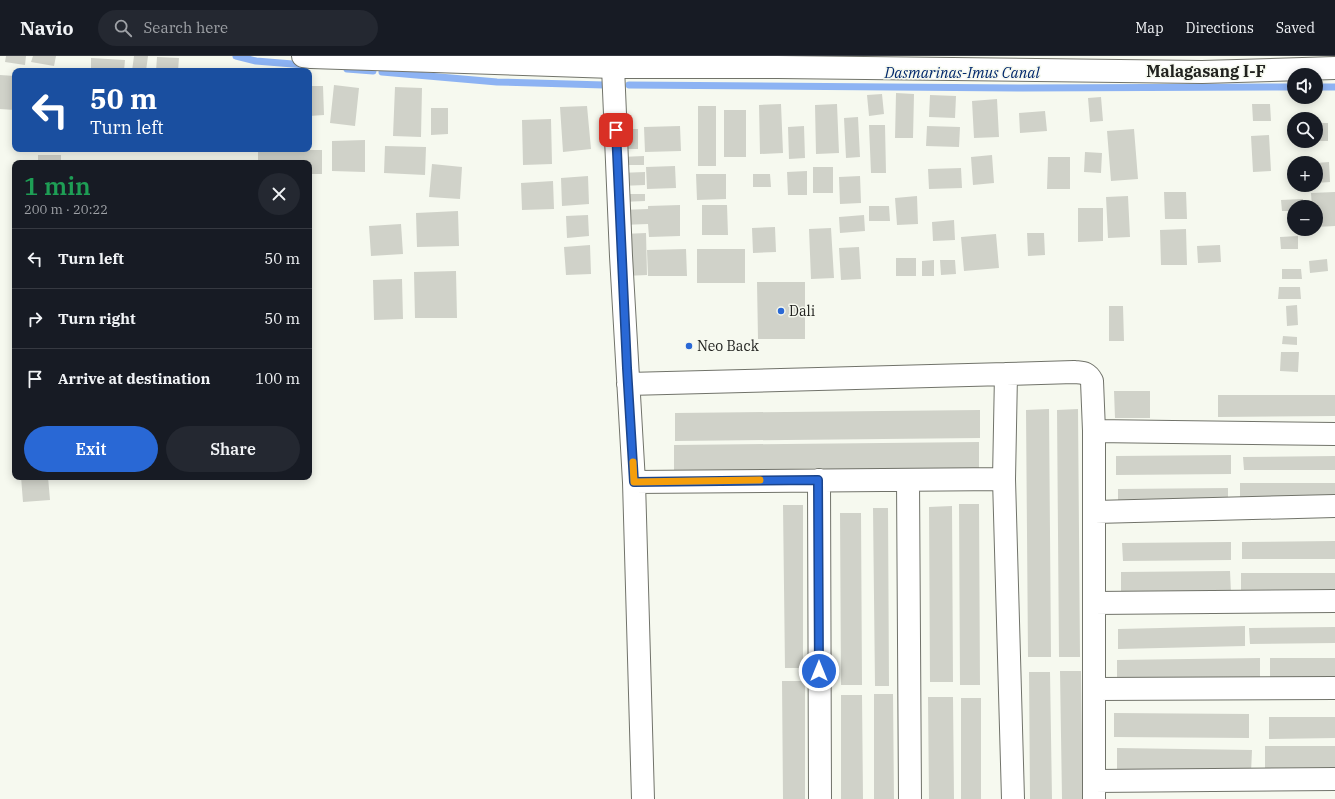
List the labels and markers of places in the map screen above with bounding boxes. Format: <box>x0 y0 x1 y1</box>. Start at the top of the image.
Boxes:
pin <box>599 113 633 147</box>
place label: Dali <box>789 302 815 320</box>
marker: Dali <box>776 306 786 316</box>
place label: Neo Back <box>697 337 760 355</box>
marker: Neo Back <box>684 341 694 351</box>

